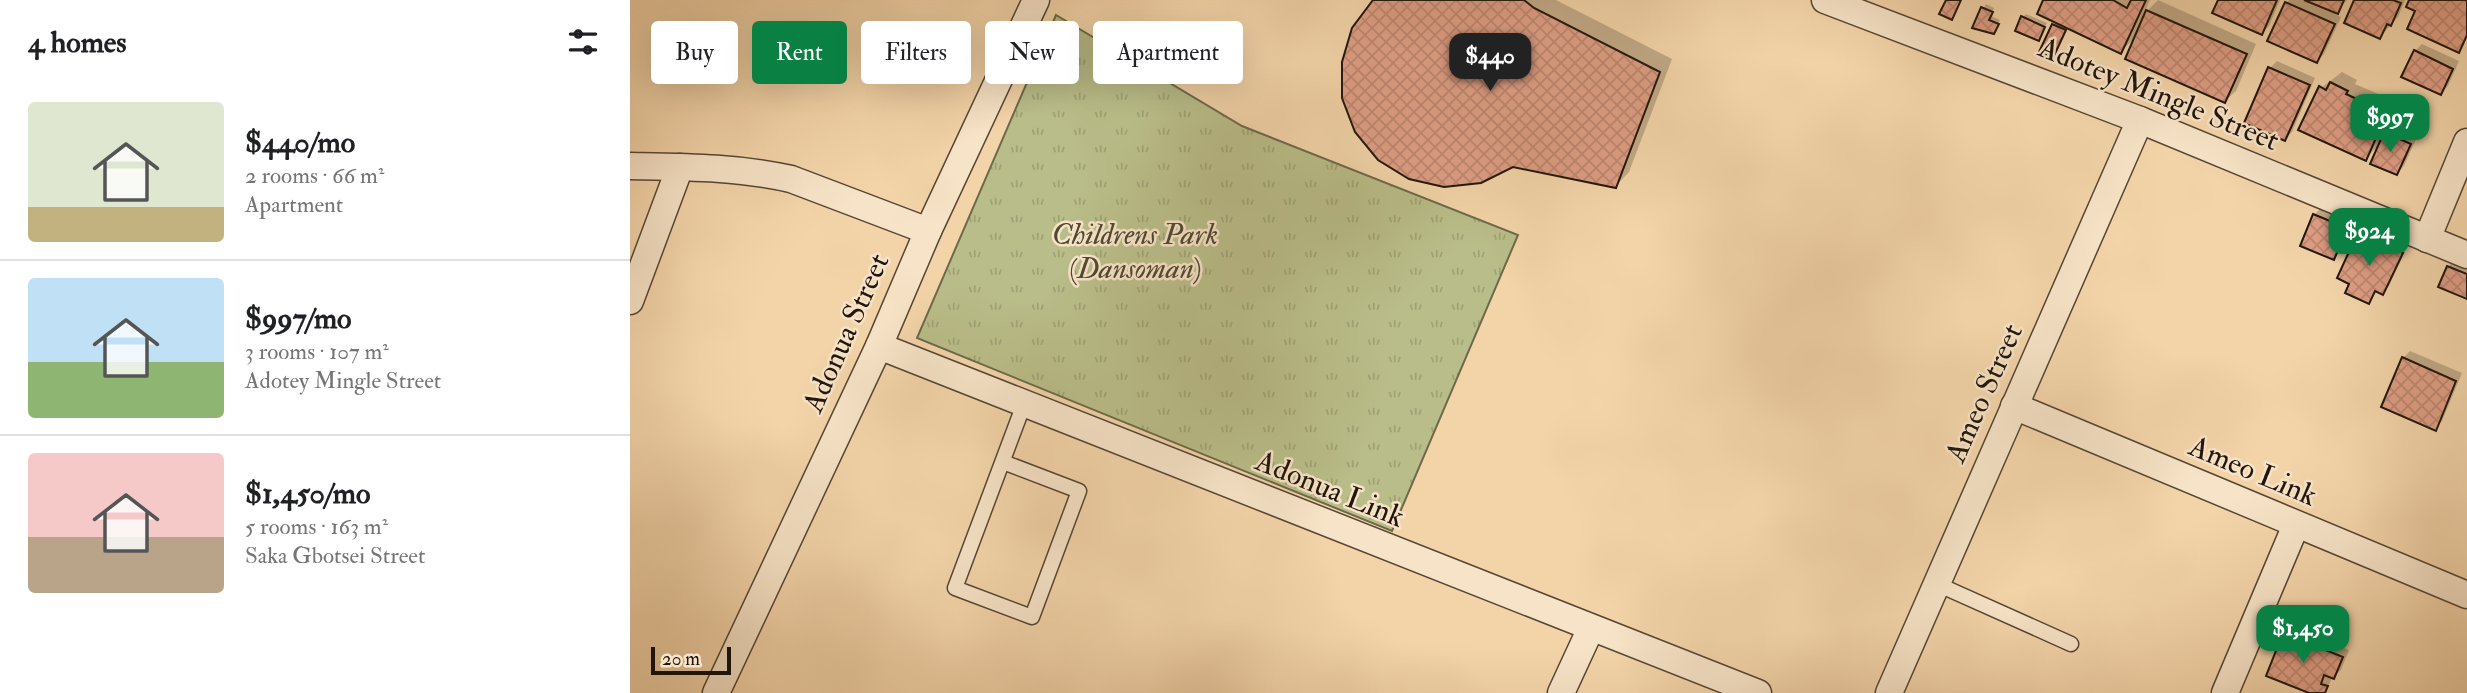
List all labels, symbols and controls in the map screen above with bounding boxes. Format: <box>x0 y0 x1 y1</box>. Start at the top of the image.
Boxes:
chip: Buy <box>651 21 738 84</box>
chip: Rent <box>752 21 847 84</box>
chip: Filters <box>861 21 971 84</box>
chip: New <box>985 21 1079 84</box>
chip: Apartment <box>1093 21 1243 84</box>
icon: filters <box>564 23 602 61</box>
text: 4 homes <box>28 24 127 61</box>
street label: Adotey Mingle Street <box>2032 29 2285 159</box>
pin: $440 <box>1449 34 1531 93</box>
text: $440 <box>1465 41 1515 70</box>
pin: $997 <box>2349 94 2431 154</box>
text: $997 <box>2366 102 2414 131</box>
text: $440/mo <box>245 124 355 161</box>
icon: home <box>84 130 168 214</box>
text: 2 rooms · 66 m² <box>245 161 384 190</box>
text: Apartment <box>245 190 343 219</box>
pin: $924 <box>2328 208 2410 268</box>
park label: Childrens Park (Dansoman) <box>1052 216 1218 287</box>
text: $924 <box>2345 216 2393 245</box>
street label: Adonua Street <box>794 248 898 419</box>
text: $997/mo <box>245 300 352 337</box>
icon: home <box>84 306 168 390</box>
street label: Ameo Street <box>1937 318 2031 469</box>
text: 3 rooms · 107 m² <box>245 337 389 366</box>
text: Adotey Mingle Street <box>245 366 441 395</box>
street label: Ameo Link <box>2183 427 2322 514</box>
street label: Adonua Link <box>1249 442 1410 536</box>
text: $1,450/mo <box>245 475 370 512</box>
icon: home <box>84 481 168 565</box>
text: 5 rooms · 163 m² <box>245 512 388 541</box>
text: Saka Gbotsei Street <box>245 541 425 570</box>
pin: $1,450 <box>2246 606 2360 665</box>
text: $1,450 <box>2272 613 2334 642</box>
scale bar <box>651 644 732 676</box>
text: 20 m <box>662 647 700 671</box>

